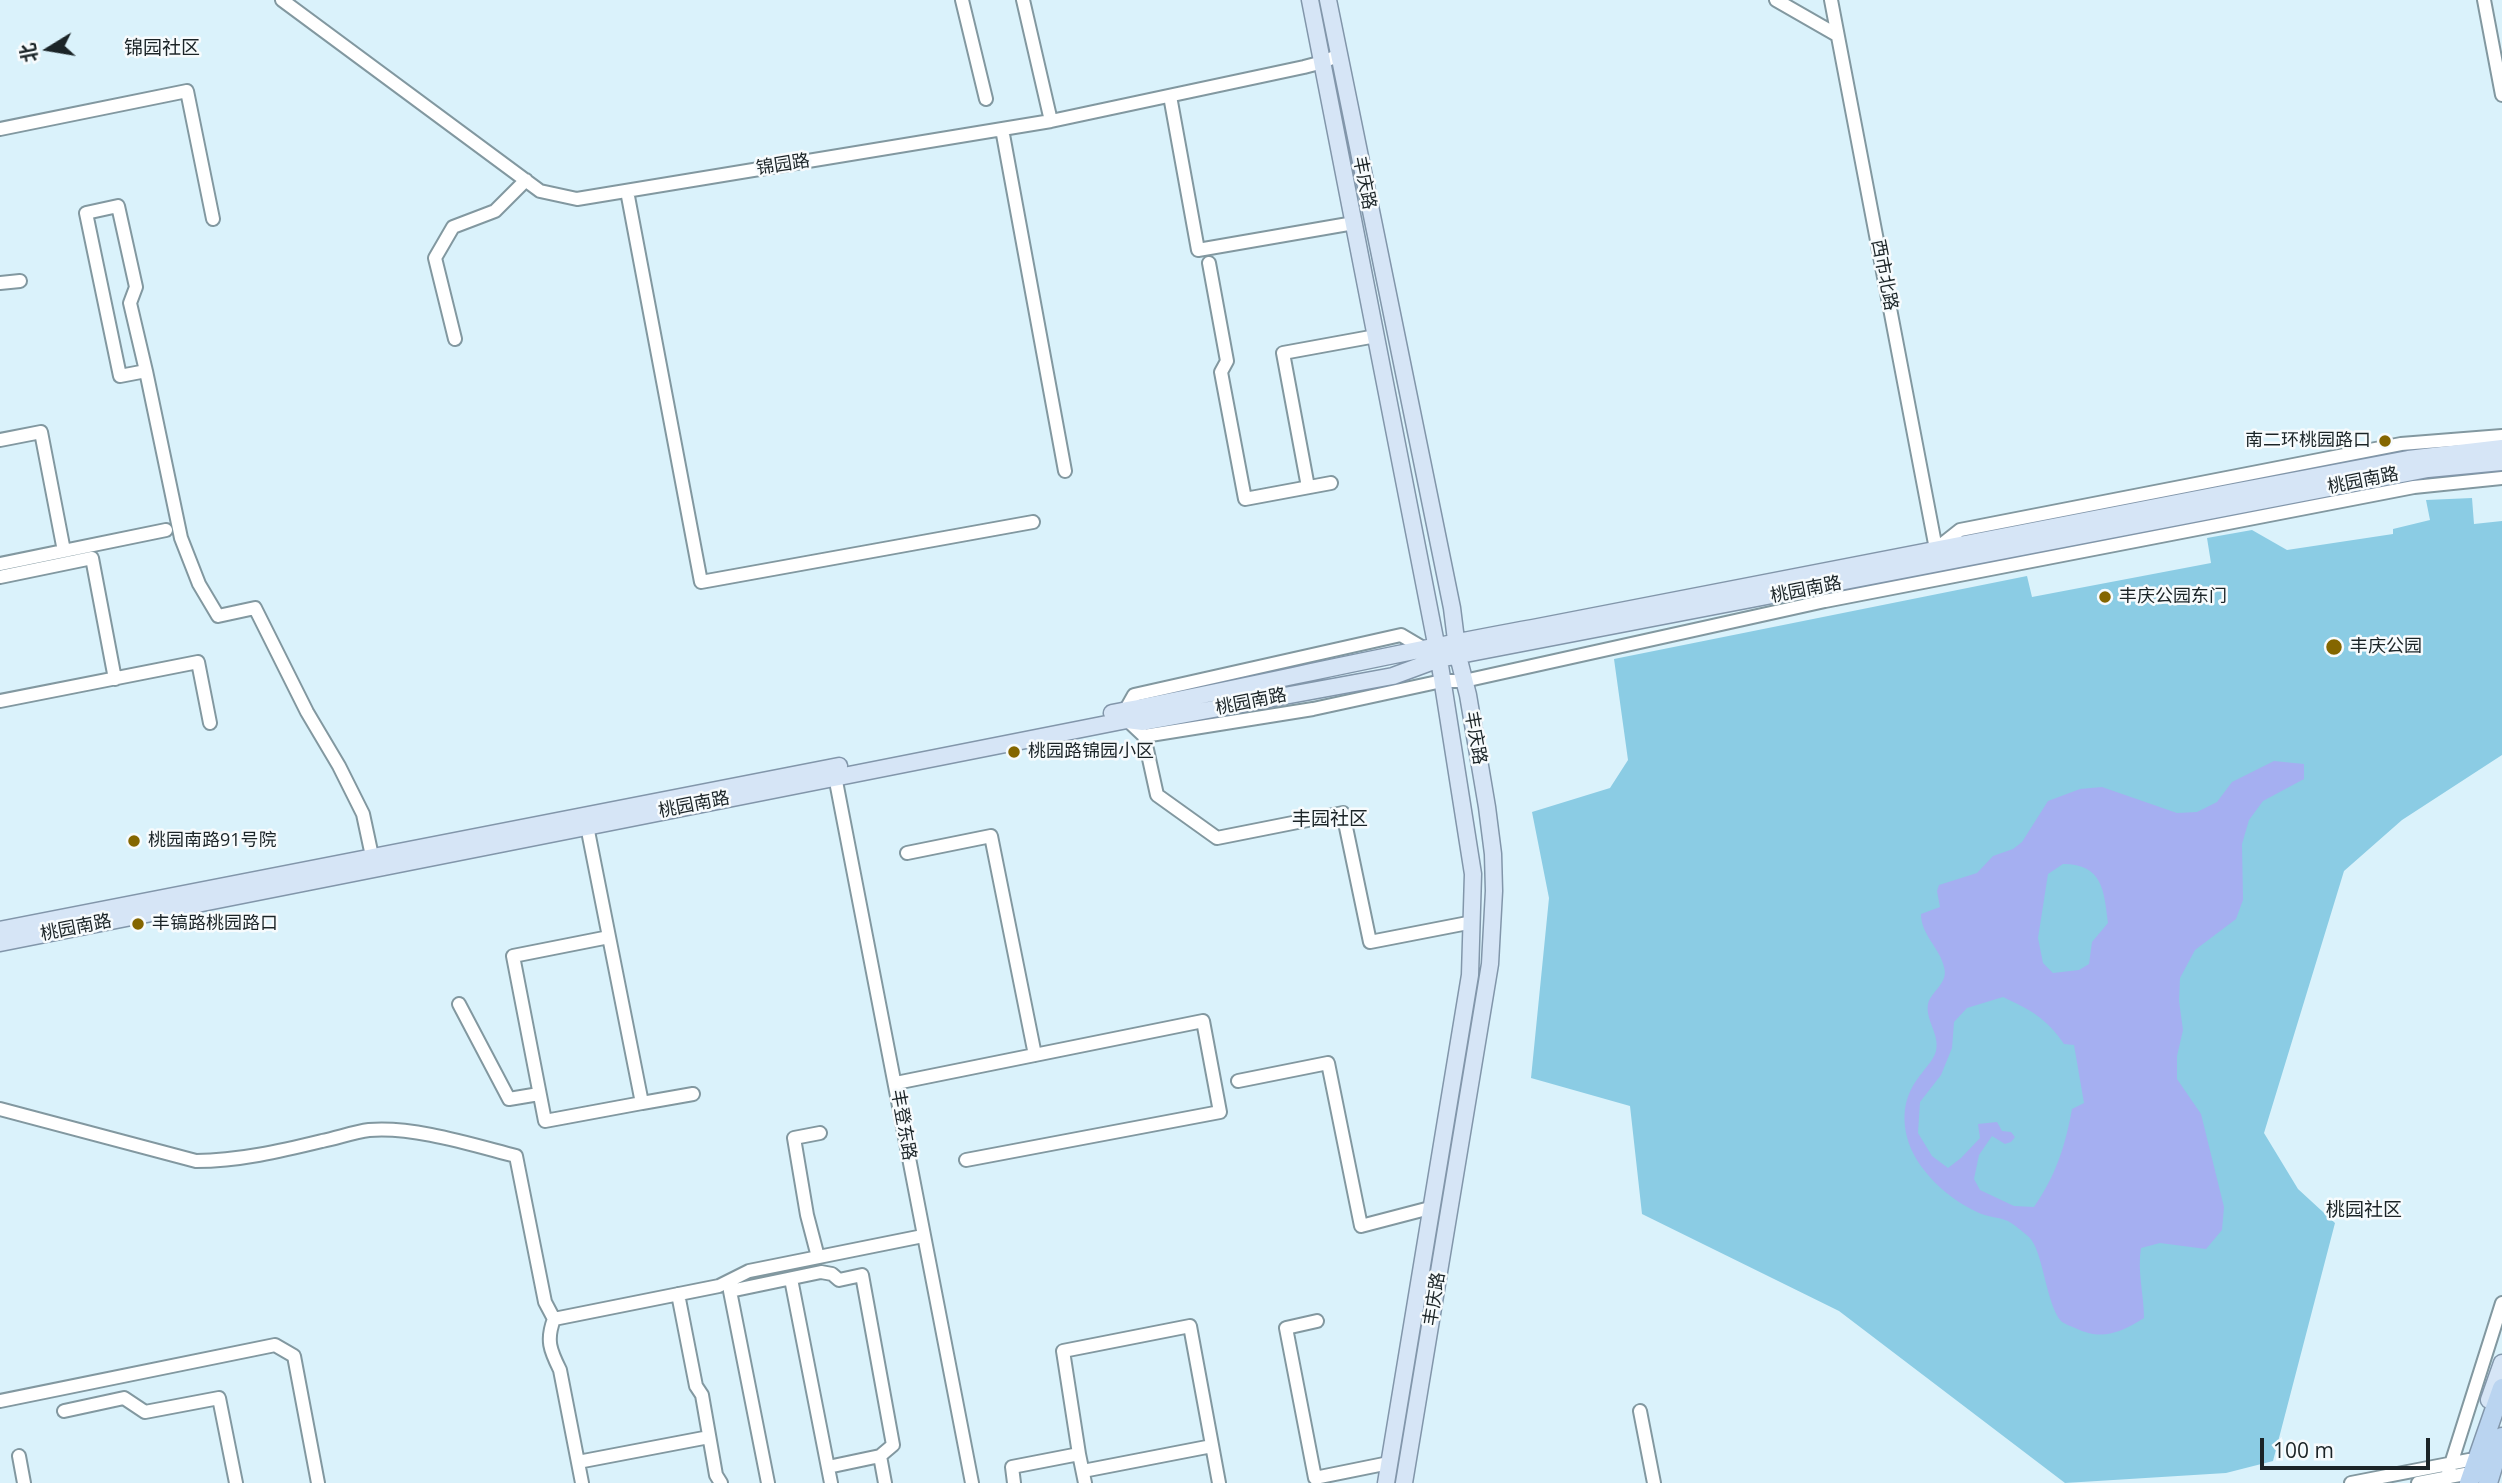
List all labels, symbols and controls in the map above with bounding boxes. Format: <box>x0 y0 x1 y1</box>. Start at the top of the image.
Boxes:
north arrow <box>14 14 84 84</box>
district label: 锦园社区 <box>124 38 200 60</box>
text: 北 <box>14 41 43 65</box>
street label: 锦园路 <box>755 150 811 180</box>
street label: 丰庆路 <box>1348 154 1380 212</box>
street label: 西市北路 <box>1867 238 1901 312</box>
place label: 南二环桃园路口 <box>2245 430 2371 452</box>
marker: 南二环桃园路口 <box>2377 433 2393 449</box>
street label: 桃园南路 <box>2326 464 2400 498</box>
street label: 桃园南路 <box>1769 573 1843 607</box>
place label: 丰庆公园东门 <box>2119 586 2227 608</box>
marker: 丰庆公园东门 <box>2097 589 2113 605</box>
place label: 丰庆公园 <box>2350 636 2422 658</box>
marker: 丰庆公园 <box>2324 637 2344 657</box>
street label: 桃园南路 <box>1214 685 1288 719</box>
street label: 丰庆路 <box>1460 710 1490 766</box>
place label: 桃园路锦园小区 <box>1028 741 1154 763</box>
marker: 桃园路锦园小区 <box>1006 744 1022 760</box>
street label: 桃园南路 <box>657 788 731 822</box>
district label: 丰园社区 <box>1292 809 1368 831</box>
place label: 桃园南路91号院 <box>148 830 277 852</box>
marker: 桃园南路91号院 <box>126 833 142 849</box>
street label: 桃园南路 <box>39 911 113 945</box>
place label: 丰镐路桃园路口 <box>152 913 278 935</box>
marker: 丰镐路桃园路口 <box>130 916 146 932</box>
street label: 丰登东路 <box>886 1088 920 1162</box>
district label: 桃园社区 <box>2326 1200 2402 1222</box>
street label: 丰庆路 <box>1420 1271 1450 1327</box>
scale bar <box>2264 1424 2434 1468</box>
text: 100 m <box>2273 1436 2334 1464</box>

